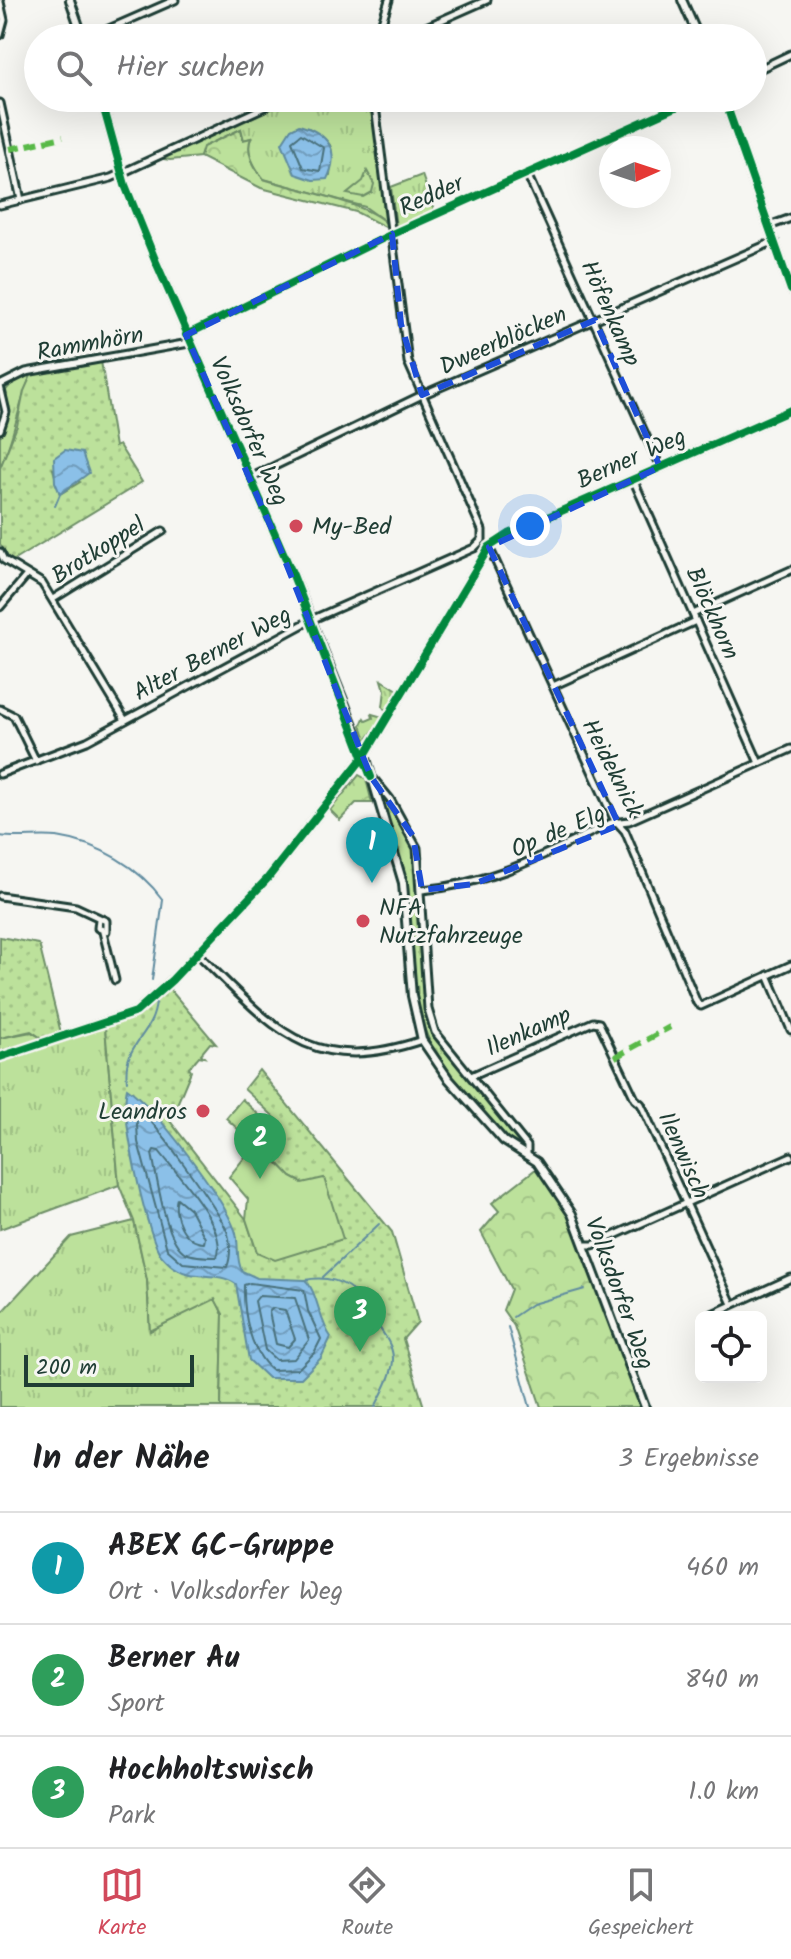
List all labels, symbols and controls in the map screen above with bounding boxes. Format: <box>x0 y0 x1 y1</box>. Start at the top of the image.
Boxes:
search box <box>24 24 767 112</box>
text: Hier suchen <box>116 44 265 92</box>
icon: search <box>52 46 96 90</box>
north arrow <box>599 136 671 208</box>
street label: Redder <box>393 164 472 228</box>
street label: Höfenkamp <box>569 254 651 373</box>
street label: Dweerblöcken <box>434 296 574 387</box>
street label: Rammhörn <box>34 316 147 373</box>
street label: Volksdorfer Weg <box>198 351 299 513</box>
street label: Berner Weg <box>571 418 693 501</box>
your location <box>510 506 550 546</box>
street label: Brotkoppel <box>44 507 154 596</box>
place label: My-Bed <box>312 508 392 547</box>
marker: My-Bed <box>287 517 305 535</box>
street label: Blöckhorn <box>674 561 749 667</box>
street label: Alter Berner Weg <box>127 596 299 712</box>
street label: Heideknick <box>570 712 654 826</box>
street label: Op de Elg <box>505 795 612 870</box>
pin: 1 <box>346 817 398 883</box>
place label: NFA Nutzfahrzeuge <box>379 889 523 956</box>
marker: NFA Nutzfahrzeuge <box>354 912 372 930</box>
street label: Ilenkamp <box>480 996 578 1068</box>
place label: Leandros <box>98 1093 187 1132</box>
marker: Leandros <box>194 1102 212 1120</box>
street label: Ilenwisch <box>646 1105 719 1206</box>
pin: 2 <box>234 1113 286 1179</box>
street label: Volksdorfer Weg <box>573 1212 664 1375</box>
pin: 3 <box>334 1286 386 1352</box>
map controls <box>695 1311 767 1383</box>
button: locate <box>695 1311 767 1383</box>
scale bar <box>24 1351 194 1387</box>
text: 200 m <box>36 1351 97 1386</box>
text: In der Nähe <box>32 1432 210 1486</box>
text: 3 Ergebnisse <box>618 1438 759 1480</box>
text: ABEX GC-Gruppe <box>108 1523 334 1571</box>
text: 1 <box>54 1547 62 1589</box>
text: 460 m <box>686 1547 759 1589</box>
text: Ort · Volksdorfer Weg <box>108 1571 343 1613</box>
text: Berner Au <box>108 1635 239 1683</box>
text: 2 <box>50 1659 66 1701</box>
text: 840 m <box>685 1659 759 1701</box>
text: Sport <box>108 1683 165 1725</box>
text: Hochholtswisch <box>108 1747 314 1795</box>
text: 3 <box>51 1771 65 1813</box>
text: 1.0 km <box>688 1771 759 1813</box>
text: Park <box>108 1795 155 1837</box>
tab: Karte <box>97 1863 146 1946</box>
tab: Route <box>341 1863 393 1946</box>
tab: Gespeichert <box>588 1863 694 1946</box>

